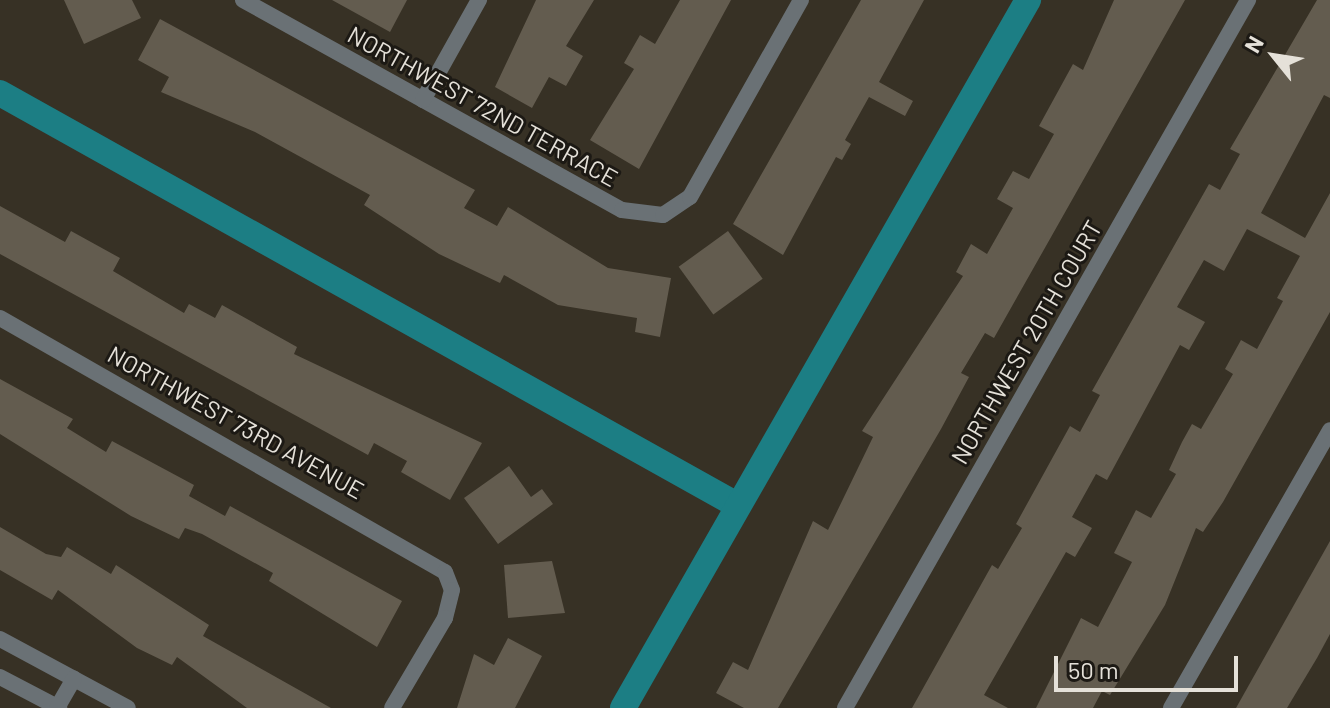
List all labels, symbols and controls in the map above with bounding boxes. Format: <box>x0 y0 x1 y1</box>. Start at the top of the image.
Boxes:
north arrow <box>1234 16 1314 96</box>
street label: NORTHWEST 72ND TERRACE <box>343 20 623 192</box>
text: N <box>1238 31 1268 57</box>
street label: NORTHWEST 20TH COURT <box>944 215 1108 469</box>
street label: NORTHWEST 73RD AVENUE <box>103 339 369 505</box>
scale bar <box>1058 640 1242 690</box>
text: 50 m <box>1068 655 1119 684</box>

